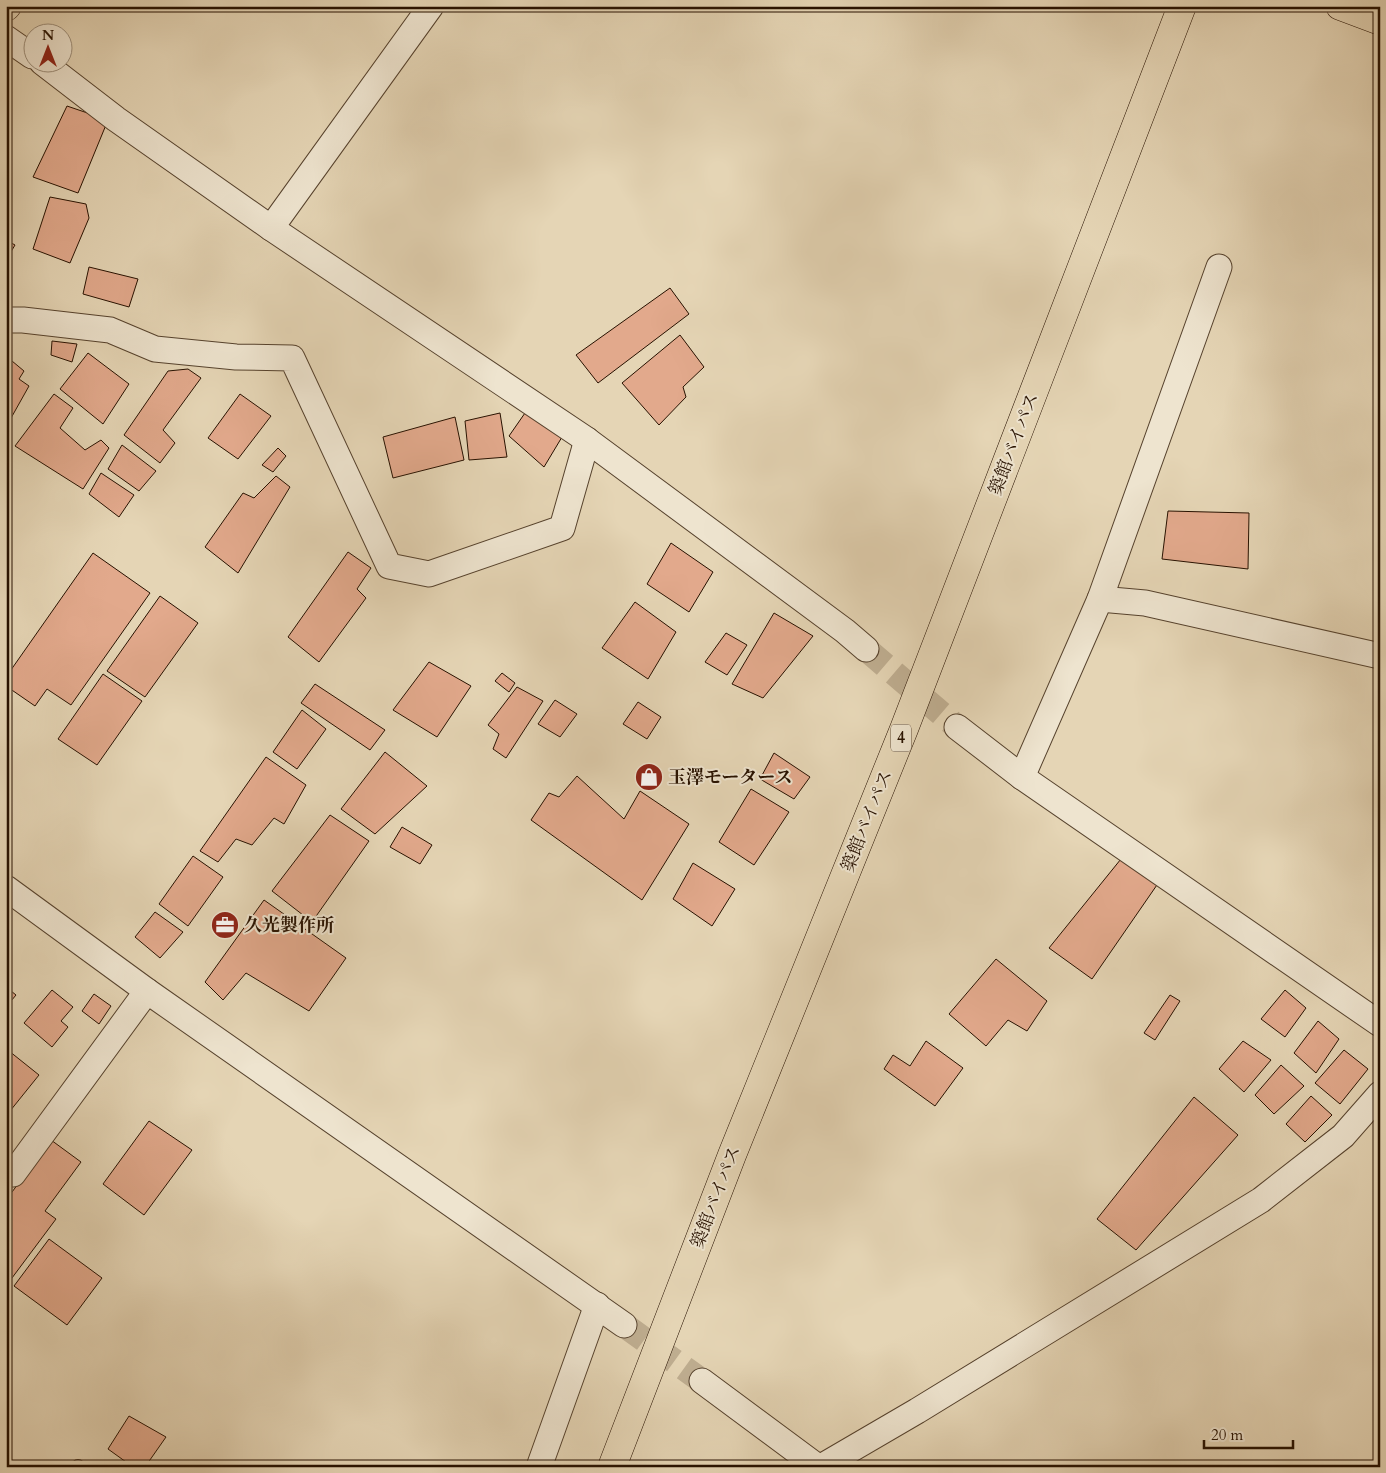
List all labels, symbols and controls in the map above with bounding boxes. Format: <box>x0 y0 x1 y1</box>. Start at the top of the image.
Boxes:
north arrow <box>22 22 72 72</box>
text: N <box>42 26 54 45</box>
street label: 築館バイパス <box>983 389 1045 499</box>
road number: 4 <box>891 724 911 751</box>
shop icon: 玉澤モータース <box>634 762 664 792</box>
place label: 玉澤モータース <box>668 765 792 790</box>
street label: 築館バイパス <box>835 766 899 876</box>
office icon: 久光製作所 <box>210 910 240 940</box>
place label: 久光製作所 <box>244 913 334 938</box>
street label: 築館バイパス <box>685 1142 747 1252</box>
scale bar <box>1204 1418 1292 1450</box>
text: 20 m <box>1211 1425 1243 1445</box>

